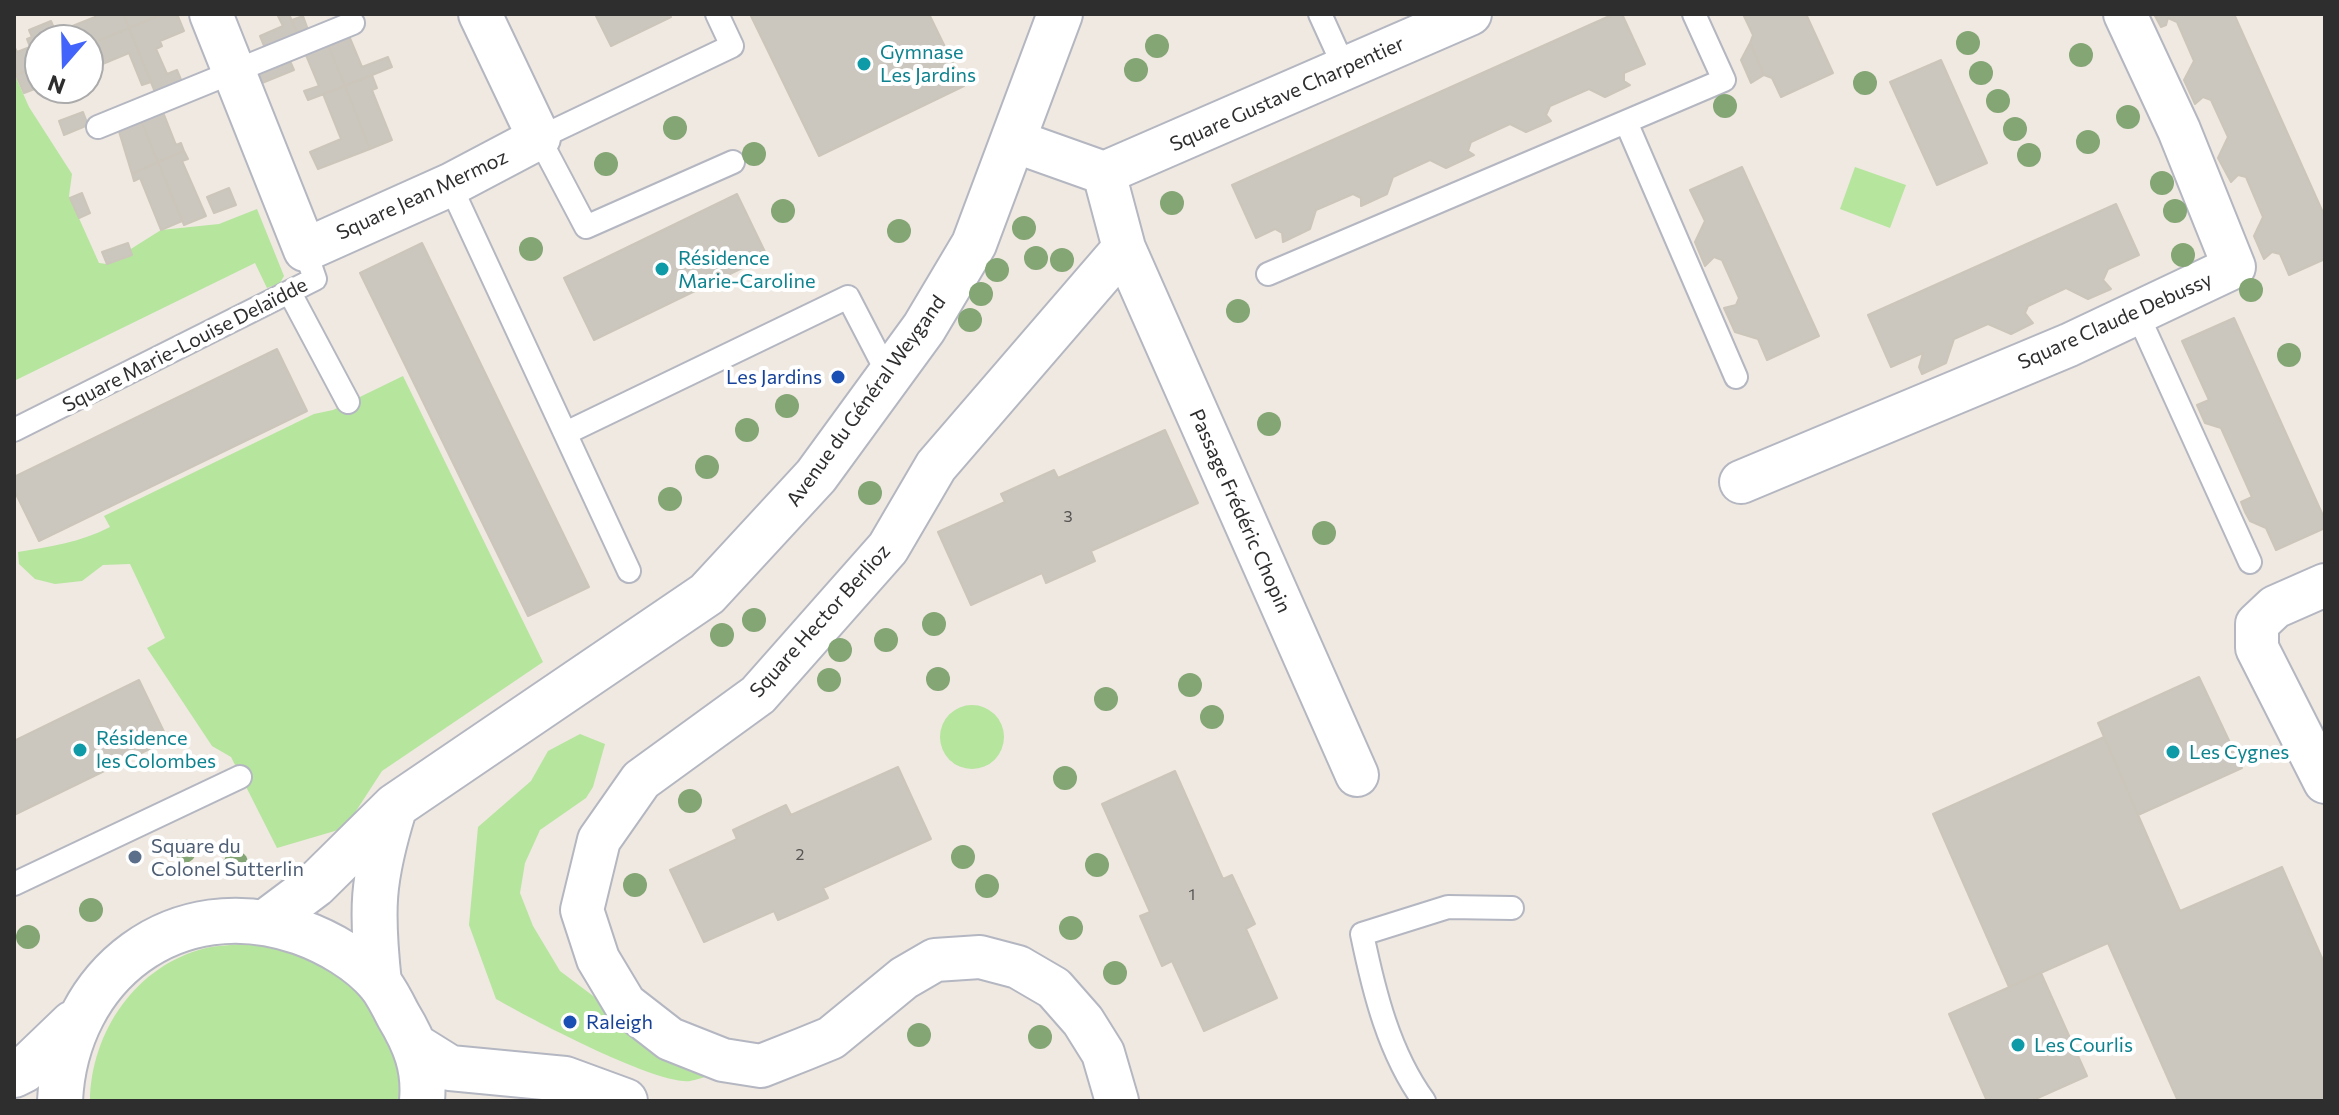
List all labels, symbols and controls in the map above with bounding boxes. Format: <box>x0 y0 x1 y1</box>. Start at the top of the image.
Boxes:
north arrow <box>24 24 104 104</box>
street label: Square Gustave Charpentier <box>1166 31 1408 157</box>
place label: Gymnase Les Jardins <box>880 40 976 87</box>
marker: Gymnase Les Jardins <box>855 55 873 73</box>
text: N <box>44 70 69 101</box>
street label: Square Jean Mermoz <box>333 145 511 245</box>
place label: Résidence Marie-Caroline <box>678 246 816 293</box>
marker: Résidence Marie-Caroline <box>653 260 671 278</box>
street label: Square Claude Debussy <box>2014 267 2216 375</box>
street label: Square Marie-Louise Delaïdde <box>59 273 311 417</box>
street label: Avenue du Général Weygand <box>781 291 951 511</box>
place label: Les Jardins <box>726 365 822 389</box>
marker: Les Jardins <box>829 368 847 386</box>
street label: Passage Frédéric Chopin <box>1184 405 1296 617</box>
house number: 3 <box>1063 507 1073 527</box>
street label: Square Hector Berlioz <box>745 539 895 703</box>
place label: Résidence les Colombes <box>96 726 216 773</box>
place label: Les Cygnes <box>2189 740 2289 764</box>
marker: Résidence les Colombes <box>71 741 89 759</box>
marker: Les Cygnes <box>2164 743 2182 761</box>
place label: Square du Colonel Sutterlin <box>151 834 304 881</box>
house number: 2 <box>796 845 804 865</box>
marker: Square du Colonel Sutterlin <box>126 848 144 866</box>
house number: 1 <box>1189 885 1195 905</box>
place label: Raleigh <box>586 1010 653 1034</box>
marker: Raleigh <box>561 1013 579 1031</box>
place label: Les Courlis <box>2034 1033 2133 1057</box>
marker: Les Courlis <box>2009 1036 2027 1054</box>

